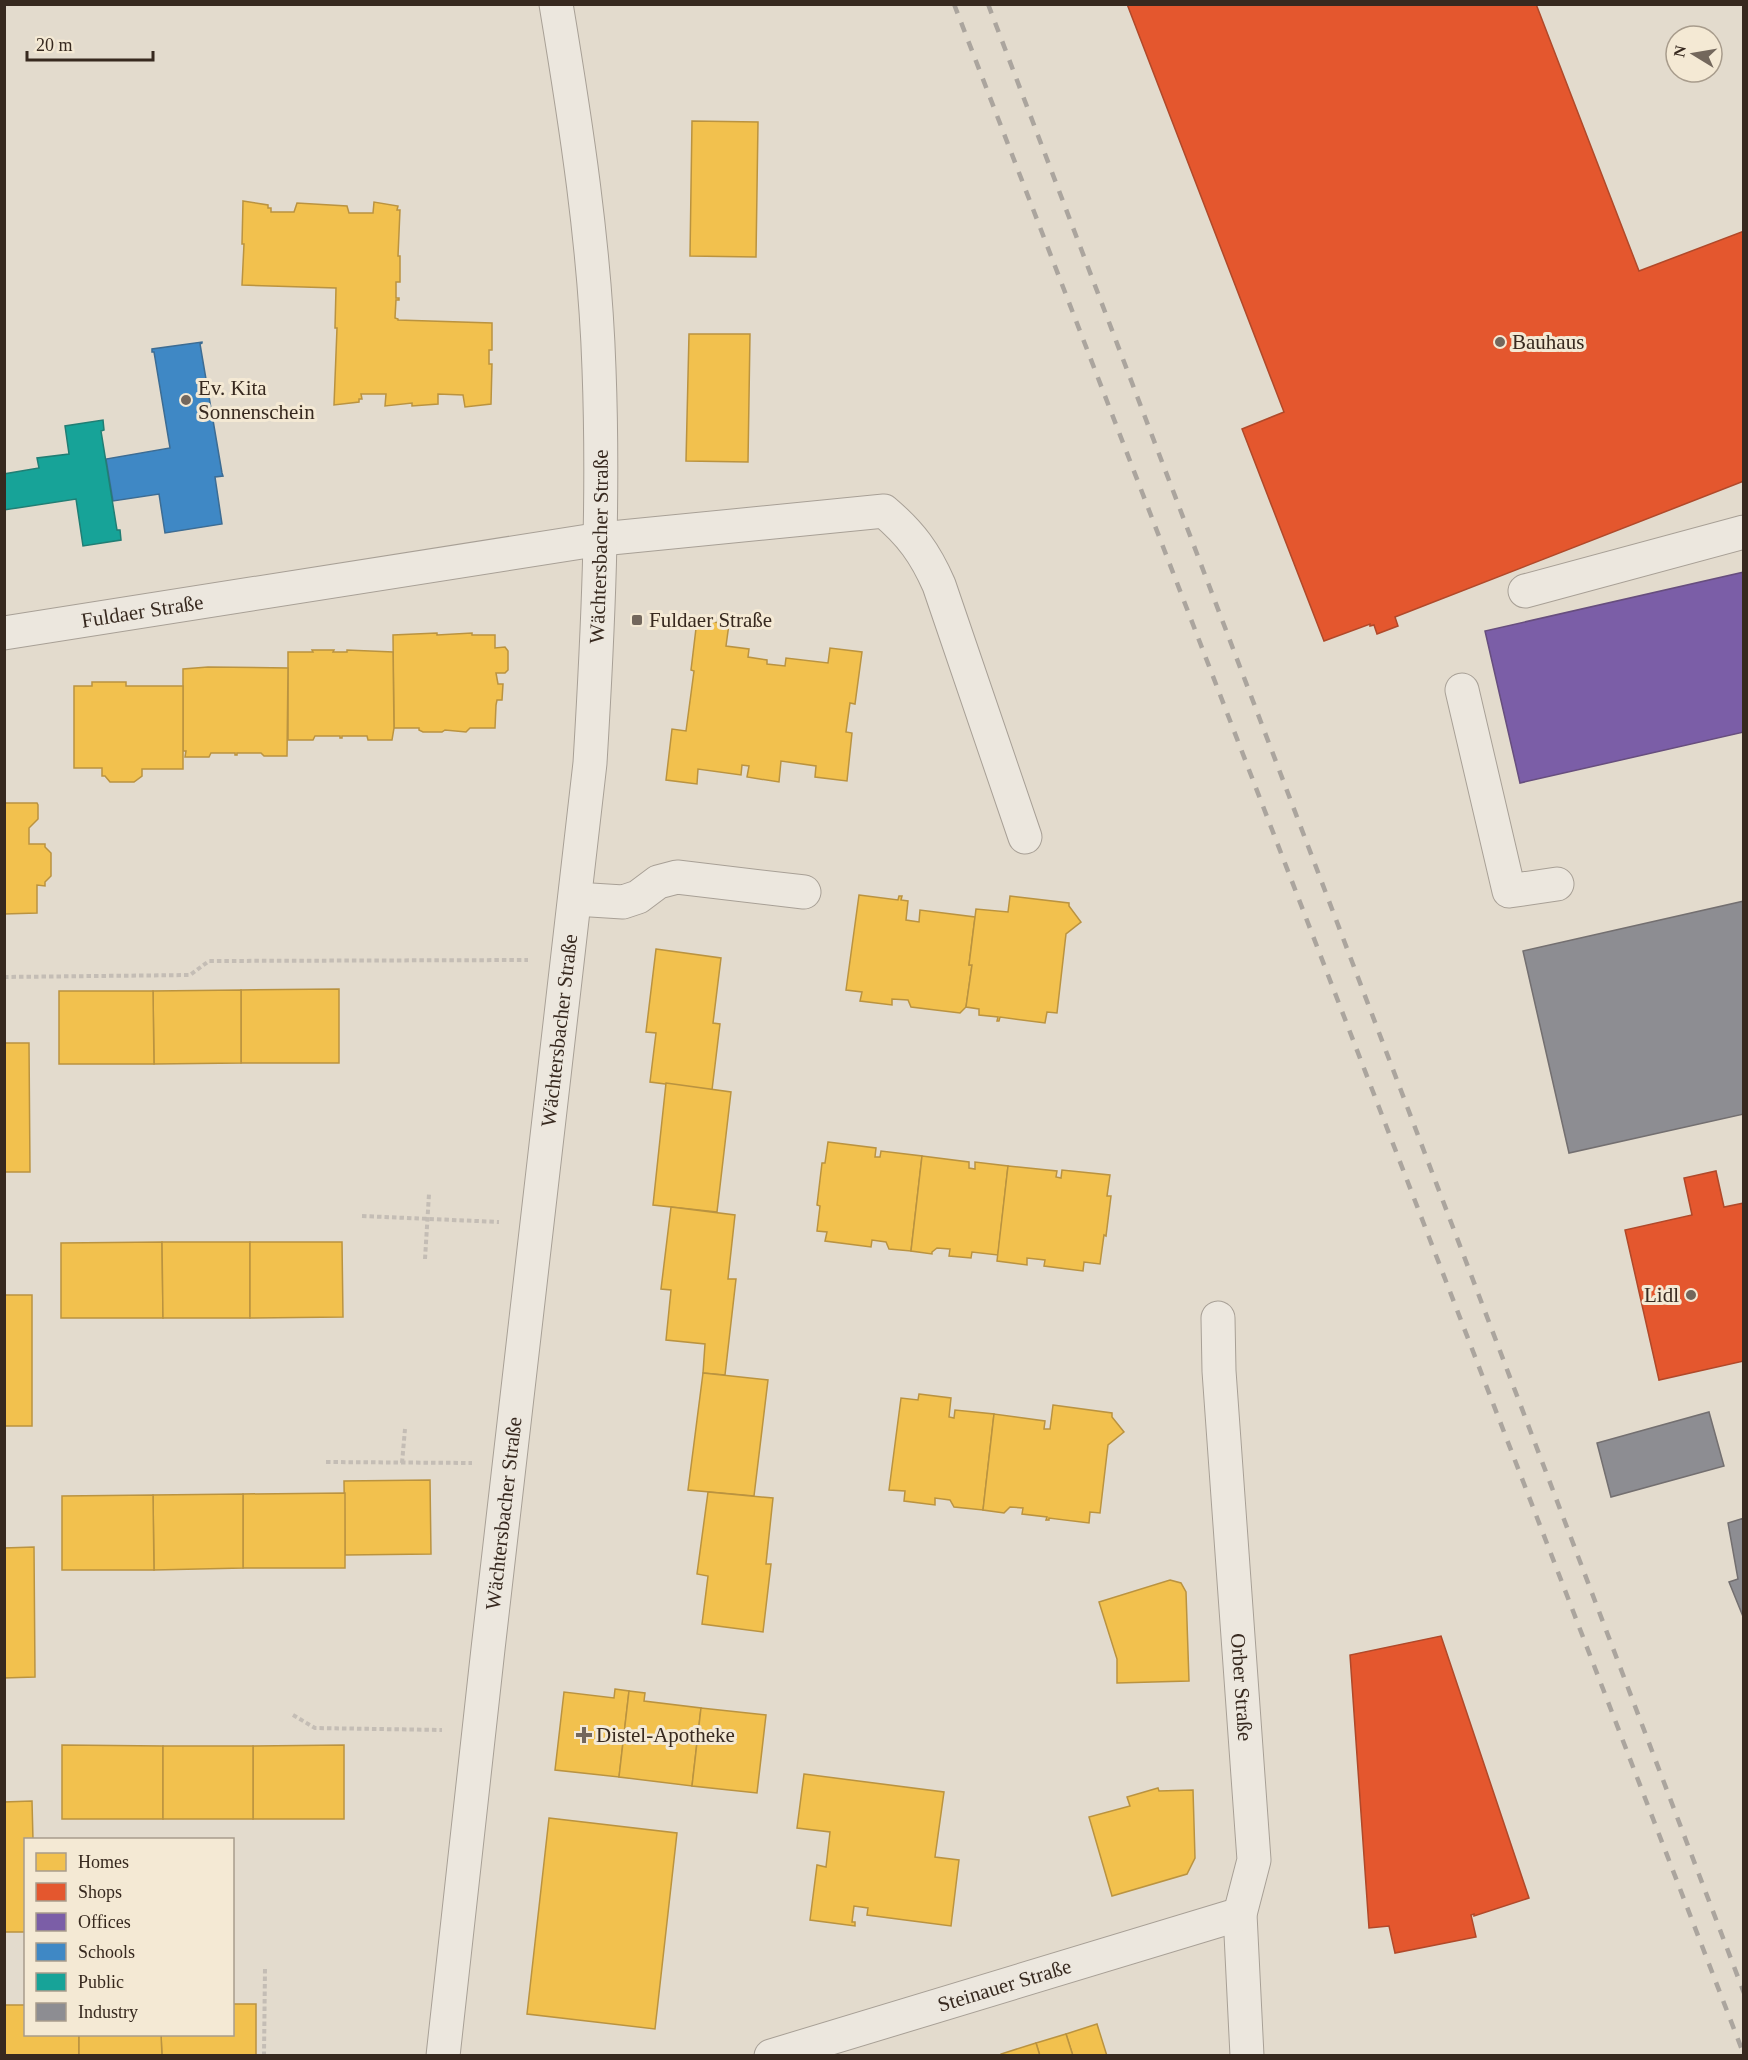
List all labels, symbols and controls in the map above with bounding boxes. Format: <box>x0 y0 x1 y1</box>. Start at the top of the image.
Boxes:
scale bar <box>27 24 153 62</box>
north arrow <box>1664 24 1724 84</box>
text: 20 m <box>36 35 73 55</box>
text: N <box>1670 44 1689 59</box>
place label: Bauhaus <box>1512 330 1584 354</box>
marker: Bauhaus <box>1493 335 1507 349</box>
place label: Ev. Kita Sonnenschein <box>198 376 315 424</box>
marker: Ev. Kita Sonnenschein <box>179 393 193 407</box>
street label: Wächtersbacher Straße <box>584 449 613 644</box>
street label: Fuldaer Straße <box>80 590 205 633</box>
place label: Fuldaer Straße <box>649 608 772 632</box>
marker: Fuldaer Straße <box>630 613 644 627</box>
street label: Wächtersbacher Straße <box>536 933 582 1128</box>
place label: Lidl <box>1644 1283 1679 1307</box>
marker: Lidl <box>1684 1288 1698 1302</box>
street label: Wächtersbacher Straße <box>481 1416 527 1611</box>
street label: Orber Straße <box>1226 1632 1257 1742</box>
place label: Distel-Apotheke <box>596 1723 735 1747</box>
marker: Distel-Apotheke <box>577 1728 591 1742</box>
legend <box>24 1838 234 2036</box>
text: Homes <box>78 1852 129 1872</box>
text: Shops <box>78 1882 122 1902</box>
text: Offices <box>78 1912 131 1932</box>
text: Schools <box>78 1942 135 1962</box>
street label: Steinauer Straße <box>935 1954 1074 2017</box>
text: Public <box>78 1972 124 1992</box>
text: Industry <box>78 2002 138 2022</box>

